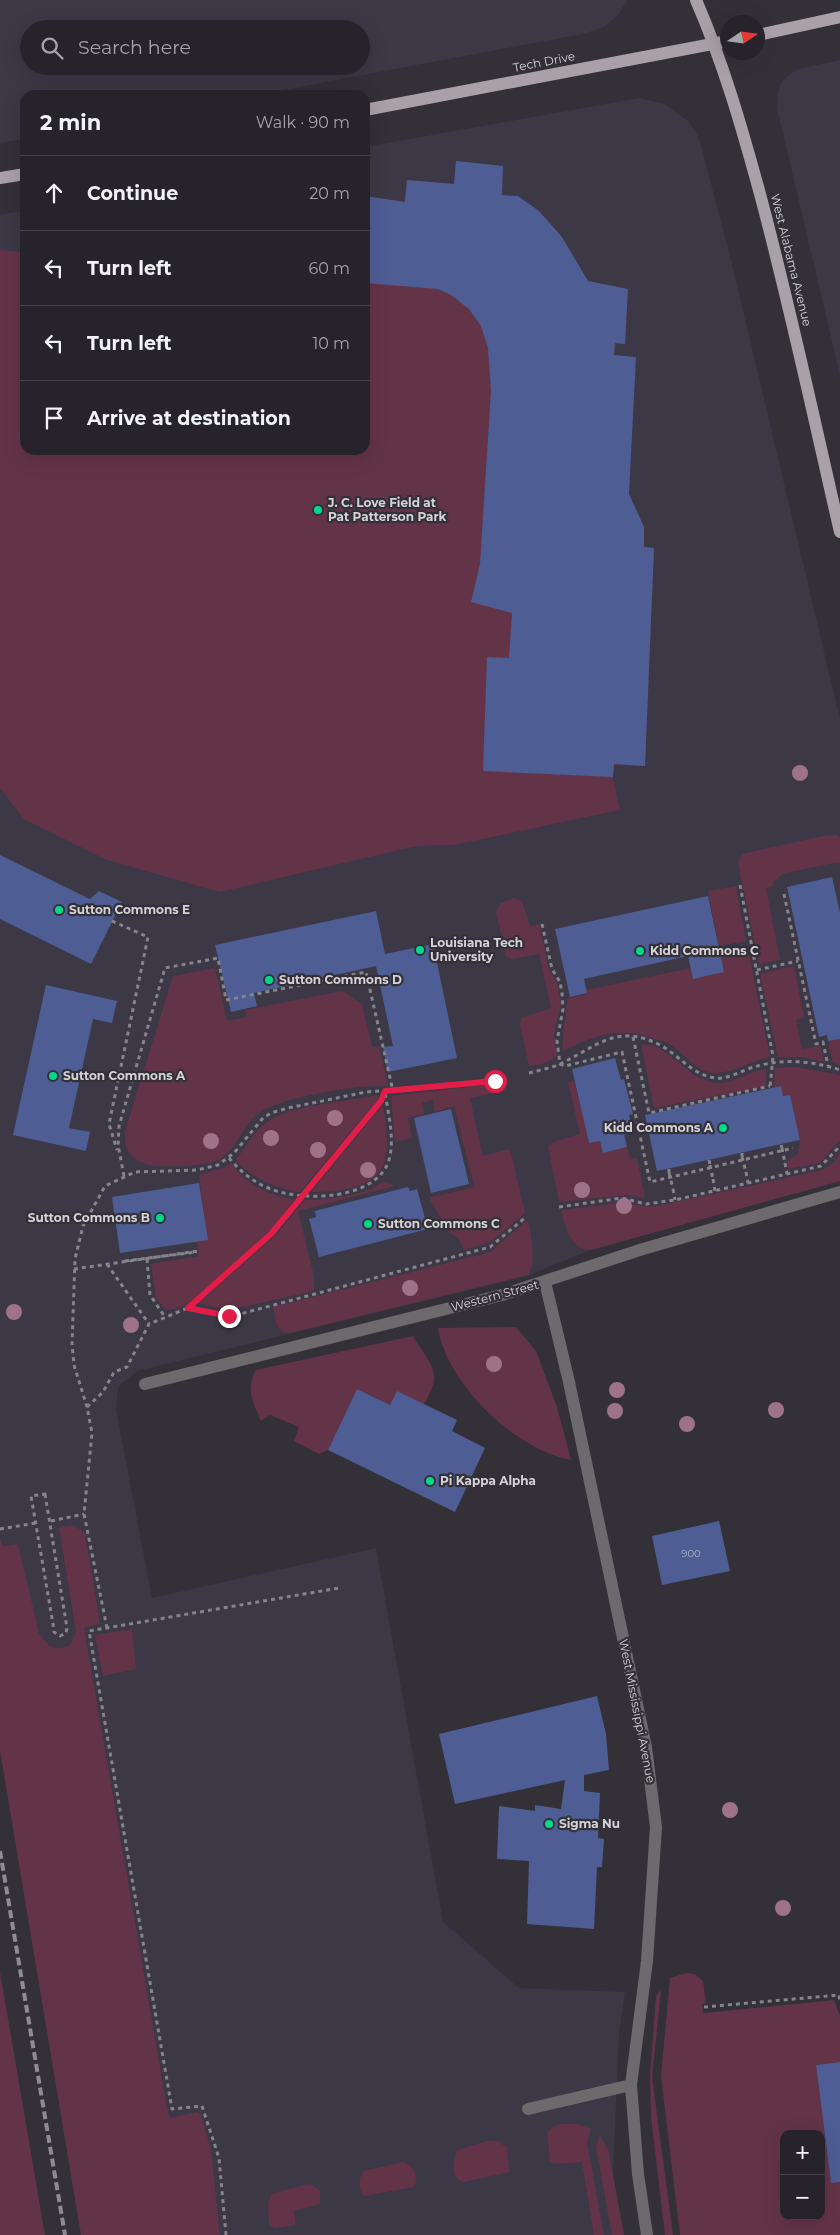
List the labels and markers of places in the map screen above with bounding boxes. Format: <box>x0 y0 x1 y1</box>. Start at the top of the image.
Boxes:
place label: J. C. Love Field at Pat Patterson Park <box>327 495 447 524</box>
marker: J. C. Love Field at Pat Patterson Park <box>312 504 324 516</box>
place label: Sutton Commons E <box>69 902 190 917</box>
marker: Sutton Commons E <box>53 904 65 916</box>
place label: Louisiana Tech University <box>430 935 523 964</box>
place label: Kidd Commons C <box>650 943 759 958</box>
marker: Louisiana Tech University <box>414 944 426 956</box>
marker: Kidd Commons C <box>634 945 646 957</box>
place label: Sutton Commons D <box>279 972 402 987</box>
marker: Sutton Commons D <box>263 974 275 986</box>
place label: Sutton Commons A <box>63 1068 186 1083</box>
marker: Sutton Commons A <box>47 1070 59 1082</box>
place label: Kidd Commons A <box>604 1120 714 1135</box>
marker: Kidd Commons A <box>717 1122 729 1134</box>
place label: Sutton Commons B <box>28 1210 150 1225</box>
marker: Sutton Commons B <box>154 1212 166 1224</box>
place label: Sutton Commons C <box>378 1216 500 1231</box>
marker: Sutton Commons C <box>362 1218 374 1230</box>
place label: Pi Kappa Alpha <box>440 1473 536 1488</box>
marker: Pi Kappa Alpha <box>424 1475 436 1487</box>
place label: Sigma Nu <box>559 1816 620 1831</box>
marker: Sigma Nu <box>543 1818 555 1830</box>

